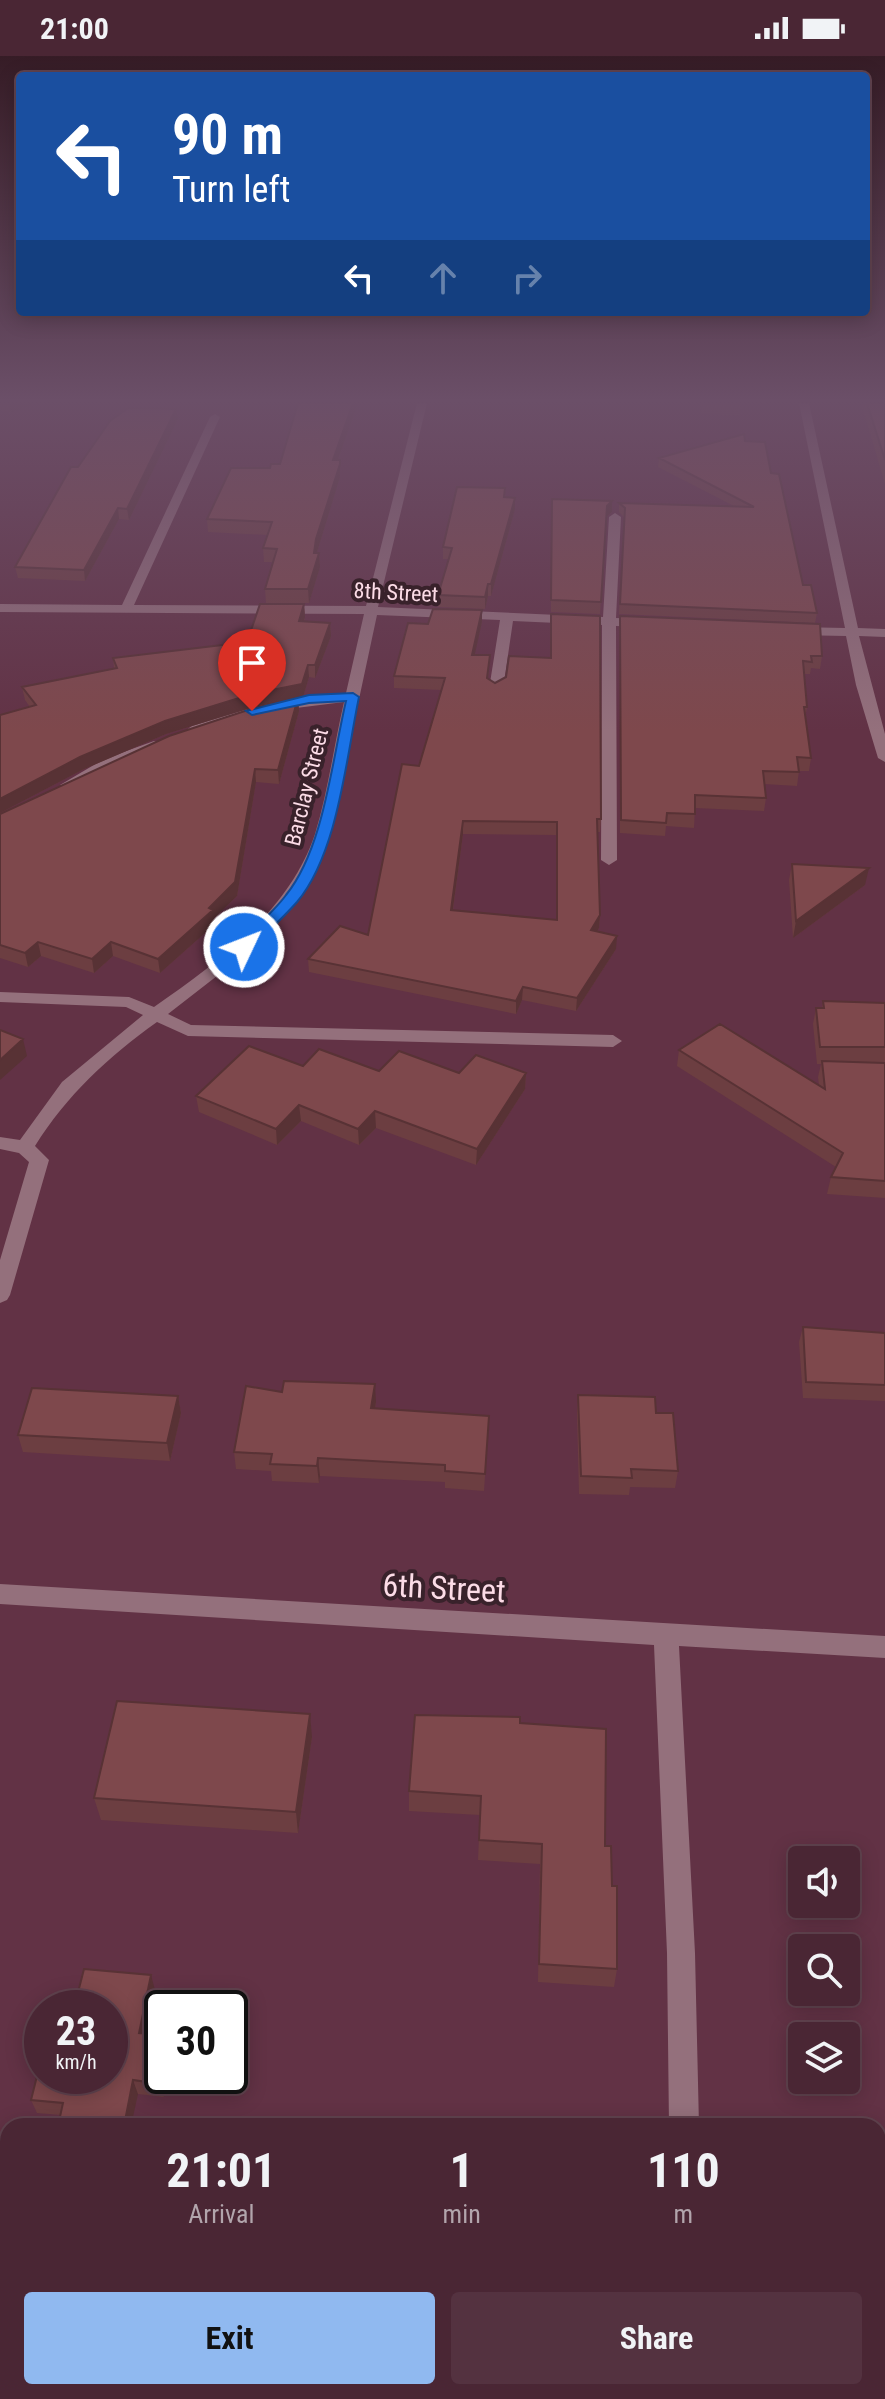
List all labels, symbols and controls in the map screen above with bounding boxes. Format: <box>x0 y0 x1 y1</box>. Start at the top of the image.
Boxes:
text: 21:00 <box>40 11 109 46</box>
text: 90 m <box>172 102 283 168</box>
icon: left <box>40 104 144 208</box>
text: Turn left <box>172 169 290 211</box>
icon: left <box>337 256 381 300</box>
icon: ahead <box>421 256 465 300</box>
icon: right <box>505 256 549 300</box>
street label: 8th Street <box>353 578 439 607</box>
pin <box>218 629 286 711</box>
icon: arrive <box>230 641 274 685</box>
street label: Barclay Street <box>280 726 333 849</box>
position arrow <box>202 905 286 989</box>
street label: 6th Street <box>382 1566 506 1610</box>
map controls <box>788 1846 860 2094</box>
button: sound <box>788 1846 860 1918</box>
button: search <box>788 1934 860 2006</box>
speed limit sign: 30 <box>144 1990 248 2094</box>
text: 23 <box>56 2008 96 2055</box>
button: layers <box>788 2022 860 2094</box>
text: km/h <box>55 2050 97 2074</box>
text: 21:01 <box>166 2142 276 2199</box>
text: 1 <box>450 2142 474 2199</box>
text: 110 <box>647 2142 720 2199</box>
text: Arrival <box>188 2199 254 2229</box>
text: min <box>443 2199 481 2229</box>
text: m <box>674 2199 693 2229</box>
button: Exit <box>24 2292 435 2384</box>
button: Share <box>451 2292 862 2384</box>

